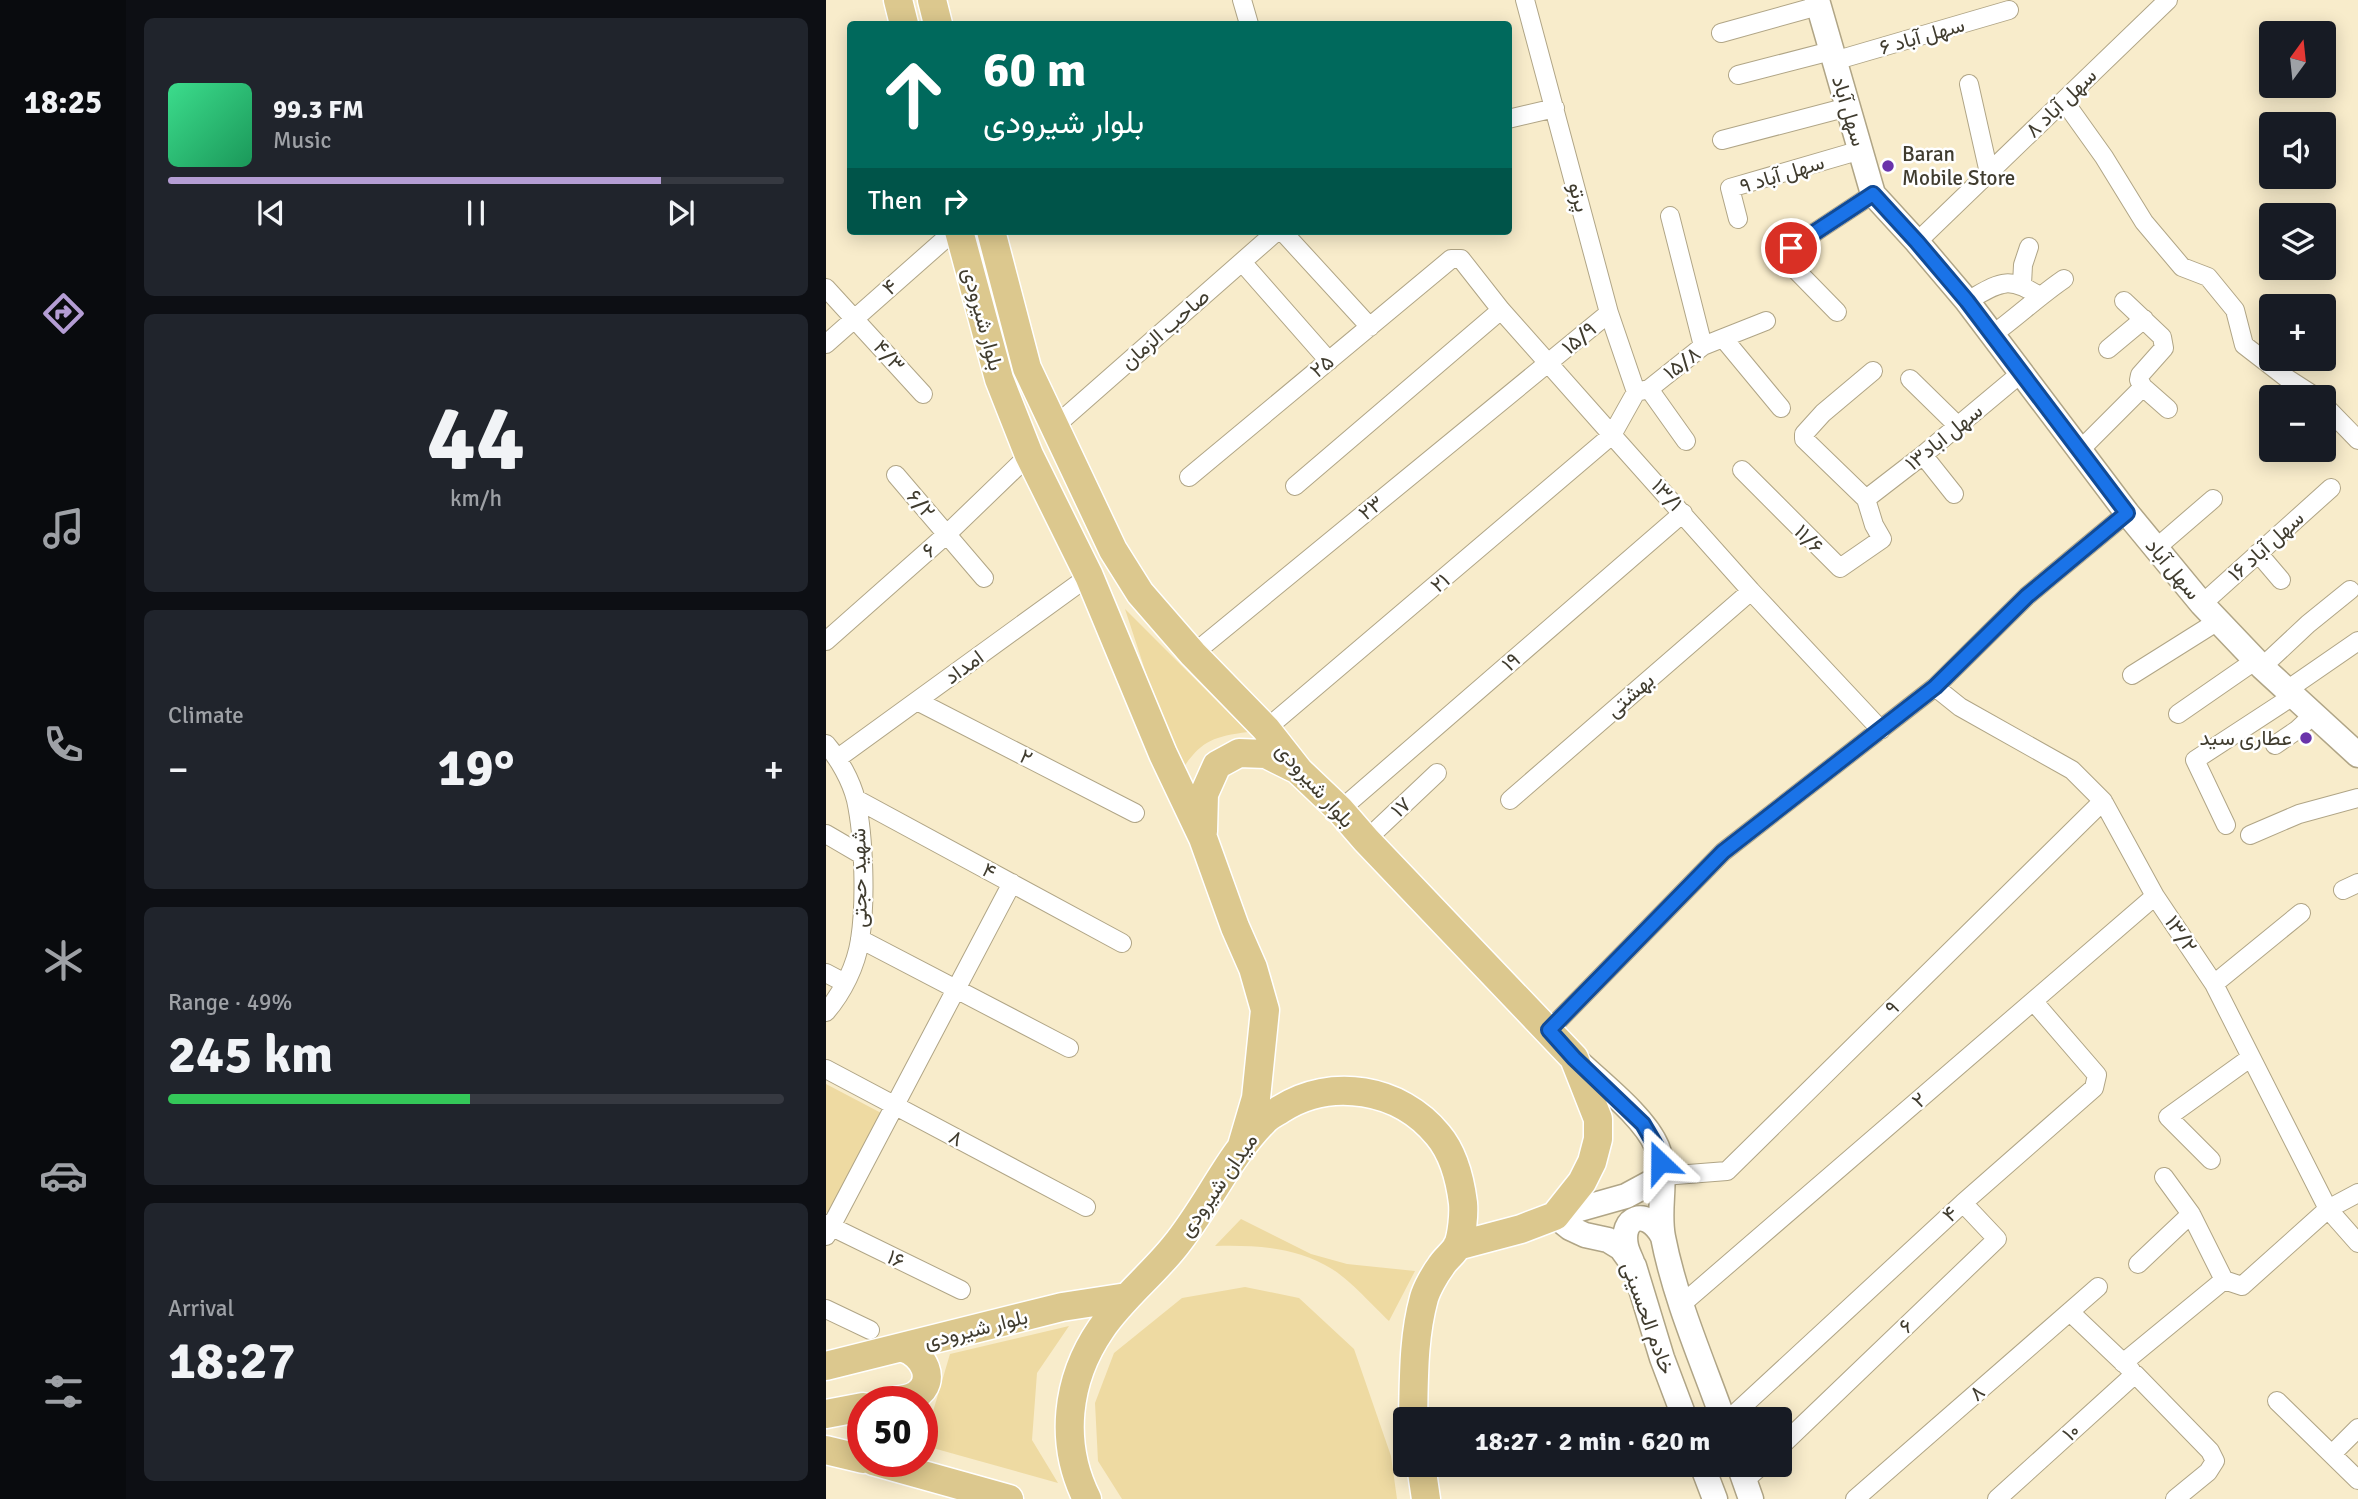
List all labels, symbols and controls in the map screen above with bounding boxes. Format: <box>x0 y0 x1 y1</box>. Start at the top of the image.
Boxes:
street label: سهل آباد ۶ <box>1877 11 1967 61</box>
north arrow <box>2259 21 2336 98</box>
map controls <box>2259 21 2336 462</box>
text: 60 m <box>983 40 1086 100</box>
icon: ahead <box>868 49 959 140</box>
street label: سهل آباد ۸ <box>2020 63 2102 143</box>
street label: سهل آباد <box>1826 73 1872 149</box>
text: 18:25 <box>24 83 102 122</box>
text: 99.3 FM <box>273 94 364 126</box>
text: بلوار شیرودی <box>983 103 1144 142</box>
button: sound <box>2259 112 2336 189</box>
text: Music <box>273 126 331 155</box>
place label: Baran Mobile Store <box>1902 141 2015 191</box>
street label: سهل آباد ۹ <box>1737 149 1827 199</box>
marker: Baran Mobile Store <box>1880 158 1896 174</box>
street label: پرتو <box>1562 179 1595 215</box>
icon: right <box>936 182 974 220</box>
text: Then <box>868 185 922 217</box>
icon: previous <box>252 194 290 232</box>
icon: pause <box>457 194 495 232</box>
icon: next <box>662 194 700 232</box>
button: layers <box>2259 203 2336 280</box>
pin <box>1761 218 1821 278</box>
icon: arrive <box>1772 229 1810 267</box>
street label: بلوار شیرودی <box>957 265 1009 373</box>
street label: ۴ <box>877 273 903 301</box>
street label: صاحب الزمان <box>1115 283 1215 375</box>
icon: directions <box>39 289 88 338</box>
button: + <box>2259 294 2336 371</box>
street label: ۱۵/۹ <box>1556 316 1602 360</box>
street label: ۴/۳ <box>868 334 910 378</box>
street label: ۱۵/۸ <box>1658 341 1706 385</box>
street label: ۲۵ <box>1305 349 1339 383</box>
text: 44 <box>427 382 525 495</box>
button: − <box>2259 385 2336 462</box>
street label: سهل اباد۱۳ <box>1900 398 1988 476</box>
street label: ۱۳/۱ <box>1646 473 1688 517</box>
text: km/h <box>450 484 502 513</box>
street label: ۶/۲ <box>901 484 941 524</box>
street label: ۲۳ <box>1353 490 1389 526</box>
icon: music <box>39 504 88 553</box>
street label: سهل آباد ۱۶ <box>2223 505 2309 587</box>
street label: ۱۱/۶ <box>1789 519 1829 559</box>
street label: سهل آباد <box>2140 533 2206 605</box>
street label: ۶ <box>917 537 941 563</box>
street label: ۲۱ <box>1425 568 1455 598</box>
street label: امداد <box>939 644 989 690</box>
street label: ۱۹ <box>1496 647 1526 677</box>
street label: بهشتی <box>1601 667 1659 723</box>
text: Climate <box>168 701 244 730</box>
icon: phone <box>39 720 88 769</box>
place label: عطاری سید <box>2199 725 2292 751</box>
marker: عطاری سید <box>2298 730 2314 746</box>
text: 19° <box>438 736 514 800</box>
street label: بلوار شیرودی <box>1270 737 1360 833</box>
street label: ۲ <box>1015 743 1037 771</box>
text: − <box>168 746 189 793</box>
text: + <box>763 746 784 793</box>
street label: ۱۷ <box>1385 791 1417 823</box>
street label: شهید حجتی <box>845 828 873 928</box>
street label: ۴ <box>978 857 1000 885</box>
street label: ۱۳/۲ <box>2159 910 2203 958</box>
icon: climate <box>39 936 88 985</box>
text: Range · 49% <box>168 988 292 1017</box>
street label: ۹ <box>1879 995 1905 1021</box>
text: 245 km <box>168 1023 333 1087</box>
street label: ۲ <box>1906 1087 1932 1113</box>
street label: ۸ <box>944 1124 968 1152</box>
position arrow <box>1623 1125 1697 1199</box>
street label: میدان شیرودی <box>1173 1128 1263 1242</box>
icon: car <box>39 1151 88 1200</box>
street label: ۴ <box>1937 1200 1963 1228</box>
street label: ۱۶ <box>883 1244 909 1274</box>
street label: خادم الحسینی <box>1615 1258 1680 1378</box>
text: Arrival <box>168 1294 234 1323</box>
street label: بلوار شیرودی <box>922 1304 1030 1354</box>
street label: ۶ <box>1893 1313 1919 1339</box>
text: 18:27 <box>168 1329 296 1393</box>
icon: filters <box>39 1367 88 1416</box>
street label: ۸ <box>1964 1379 1990 1407</box>
speed limit sign: 50 <box>847 1386 938 1477</box>
street label: ۱۰ <box>2057 1417 2085 1447</box>
text: 18:27 · 2 min · 620 m <box>1475 1426 1710 1458</box>

